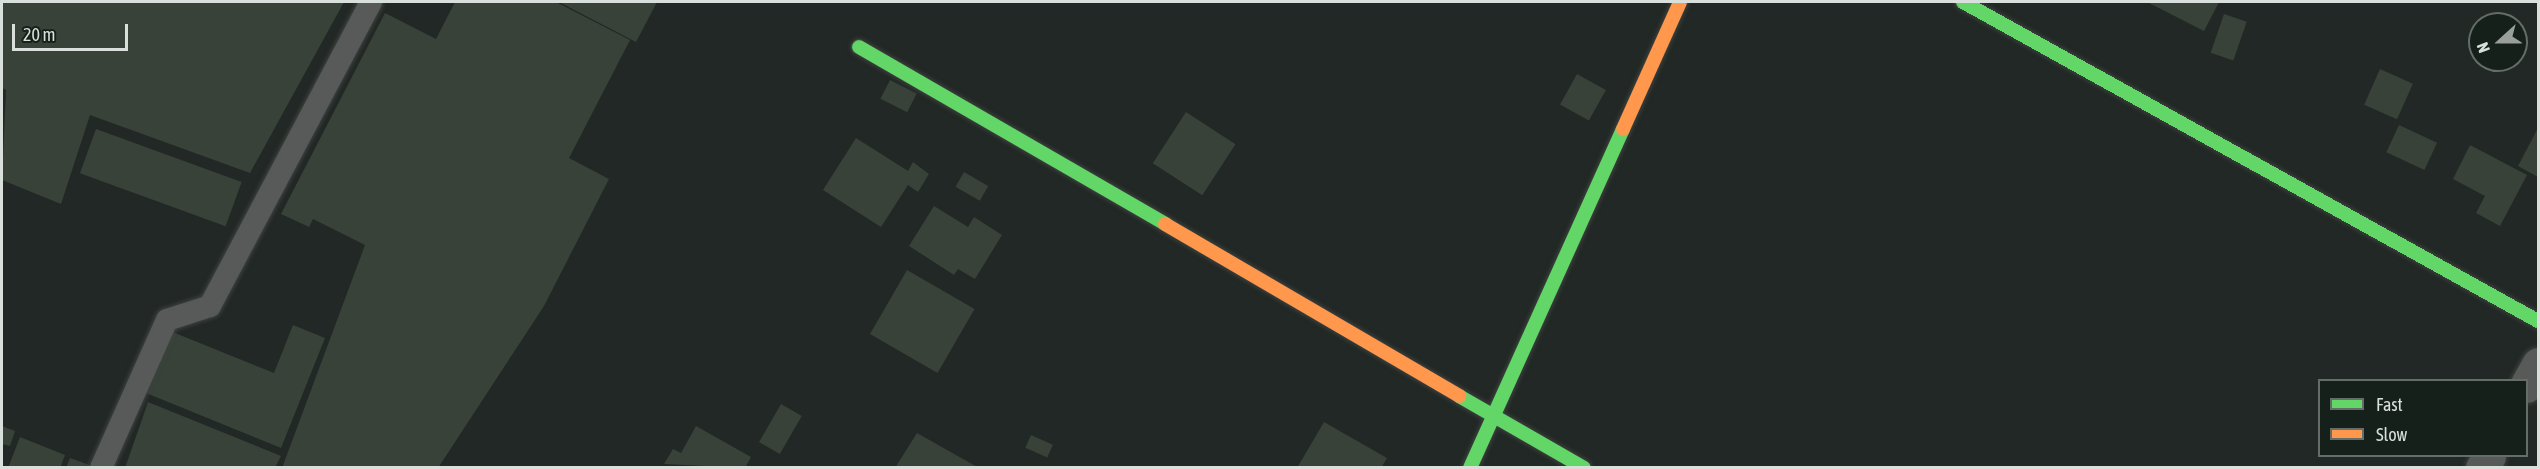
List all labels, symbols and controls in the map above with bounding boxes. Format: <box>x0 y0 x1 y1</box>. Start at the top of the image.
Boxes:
scale bar <box>15 12 130 50</box>
north arrow <box>2468 12 2528 72</box>
text: 20 m <box>23 24 55 45</box>
text: N <box>2473 40 2493 55</box>
legend <box>2318 379 2528 457</box>
text: Fast <box>2376 394 2403 415</box>
text: Slow <box>2376 424 2407 445</box>

